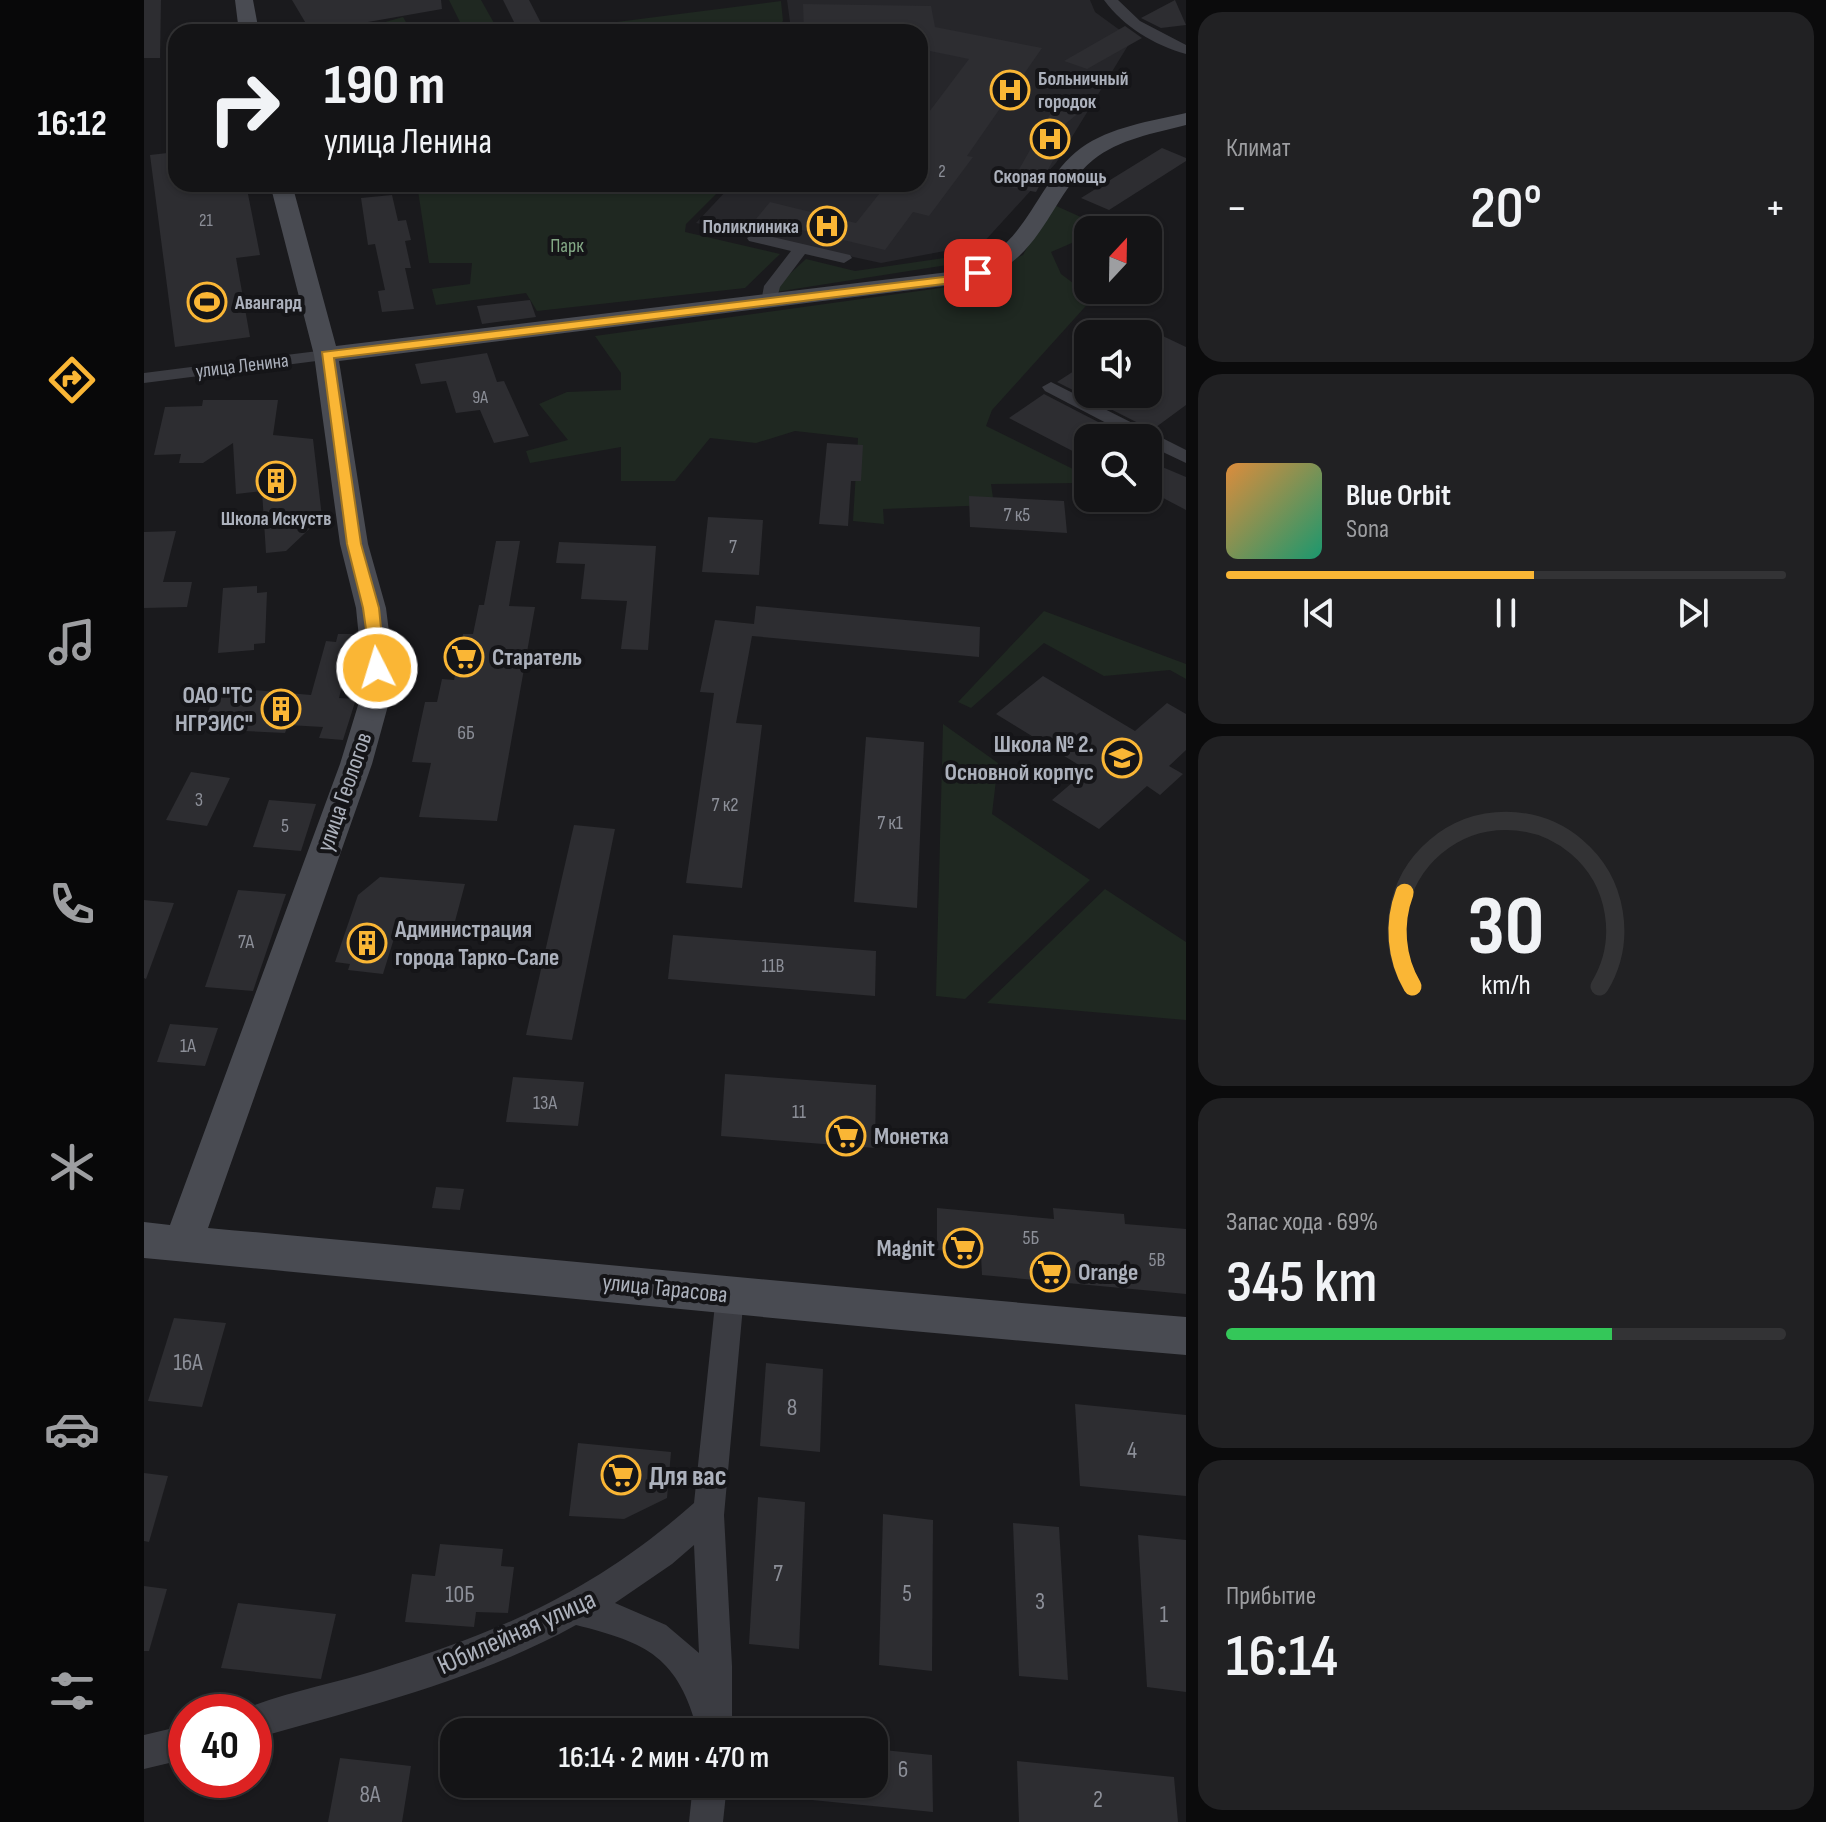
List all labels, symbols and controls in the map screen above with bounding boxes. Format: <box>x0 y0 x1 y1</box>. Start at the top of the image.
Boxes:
text: 190 m <box>324 53 445 120</box>
icon: right <box>192 56 296 160</box>
place label: Больничный городок <box>1038 67 1128 114</box>
hospital icon: Больничный городок <box>989 69 1031 111</box>
text: 16:12 <box>37 103 107 146</box>
hospital icon: Скорая помощь <box>1029 118 1071 160</box>
text: улица Ленина <box>324 121 492 164</box>
text: Климат <box>1226 133 1290 164</box>
house number: 2 <box>938 161 946 182</box>
place label: Скорая помощь <box>993 165 1107 189</box>
text: 20° <box>1470 173 1542 245</box>
text: − <box>1226 182 1248 235</box>
text: + <box>1764 182 1786 235</box>
hospital icon: Поликлиника <box>806 205 848 247</box>
house number: 21 <box>199 210 214 231</box>
place label: Поликлиника <box>702 215 799 239</box>
north arrow <box>1074 216 1162 304</box>
map controls <box>1074 216 1162 512</box>
park label: Парк <box>550 234 584 258</box>
pin <box>944 239 1012 307</box>
icon: arrive <box>956 251 1000 295</box>
sports icon: Авангард <box>186 281 228 323</box>
place label: Авангард <box>234 291 302 315</box>
button: sound <box>1074 320 1162 408</box>
street label: улица Ленина <box>194 348 290 384</box>
icon: directions <box>44 352 100 408</box>
house number: 9А <box>472 387 488 408</box>
button: search <box>1074 424 1162 512</box>
building icon: Школа Искуств <box>255 460 297 502</box>
text: Blue Orbit <box>1346 478 1451 514</box>
house number: 7 к5 <box>1004 503 1030 527</box>
place label: Школа Искуств <box>221 507 331 531</box>
text: Sona <box>1346 514 1389 545</box>
house number: 7 <box>729 535 737 559</box>
icon: previous <box>1297 591 1341 635</box>
icon: pause <box>1484 591 1528 635</box>
icon: next <box>1671 591 1715 635</box>
icon: music <box>44 614 100 670</box>
position arrow <box>335 626 419 710</box>
supermarket icon: Старатель <box>443 636 485 678</box>
place label: Старатель <box>492 643 582 672</box>
place label: ОАО "ТС НГРЭИС" <box>175 681 253 738</box>
building icon: ОАО "ТС НГРЭИС" <box>260 688 302 730</box>
house number: 6Б <box>457 721 475 745</box>
street label: улица Геологов <box>311 729 378 856</box>
place label: Школа № 2. Основной корпус <box>945 730 1094 787</box>
school or university icon: Школа № 2. Основной корпус <box>1101 737 1143 779</box>
house number: 3 <box>195 788 203 812</box>
house number: 7 к2 <box>712 793 738 817</box>
house number: 7 к1 <box>877 811 903 835</box>
house number: 5 <box>281 814 289 838</box>
icon: phone <box>44 876 100 932</box>
text: 30 <box>1468 878 1544 978</box>
place label: Администрация города Тарко-Сале <box>394 915 559 972</box>
building icon: Администрация города Тарко-Сале <box>346 922 388 964</box>
house number: 7А <box>238 930 255 954</box>
house number: 11В <box>761 954 785 978</box>
text: km/h <box>1481 968 1531 1003</box>
house number: 1А <box>180 1034 196 1058</box>
house number: 13А <box>533 1091 557 1115</box>
house number: 11 <box>792 1100 806 1124</box>
supermarket icon: Монетка <box>825 1115 867 1157</box>
place label: Монетка <box>874 1122 949 1151</box>
icon: climate <box>44 1139 100 1195</box>
text: Запас хода · 69% <box>1226 1207 1378 1238</box>
house number: 5Б <box>1023 1226 1040 1250</box>
supermarket icon: Magnit <box>942 1227 984 1269</box>
place label: Magnit <box>876 1234 935 1263</box>
text: 345 km <box>1226 1247 1378 1319</box>
house number: 5В <box>1149 1248 1166 1272</box>
supermarket icon: Orange <box>1029 1251 1071 1293</box>
place label: Orange <box>1078 1258 1138 1287</box>
street label: улица Тарасова <box>601 1268 729 1309</box>
house number: 16А <box>173 1348 203 1377</box>
house number: 8 <box>787 1393 797 1422</box>
icon: car <box>44 1401 100 1457</box>
house number: 4 <box>1127 1436 1137 1465</box>
supermarket icon: Для вас <box>600 1454 642 1496</box>
place label: Для вас <box>649 1460 727 1493</box>
house number: 7 <box>773 1559 783 1588</box>
house number: 5 <box>902 1579 912 1608</box>
house number: 10Б <box>445 1580 475 1609</box>
text: Прибытие <box>1226 1581 1316 1612</box>
street label: Юбилейная улица <box>432 1583 601 1682</box>
house number: 3 <box>1035 1587 1045 1616</box>
house number: 1 <box>1160 1600 1169 1629</box>
text: 16:14 <box>1226 1621 1338 1693</box>
icon: filters <box>44 1663 100 1719</box>
speed limit sign: 40 <box>168 1694 272 1798</box>
text: 16:14 · 2 мин · 470 m <box>559 1740 769 1776</box>
house number: 6 <box>898 1755 908 1784</box>
house number: 8А <box>360 1780 381 1809</box>
house number: 2 <box>1093 1785 1103 1814</box>

